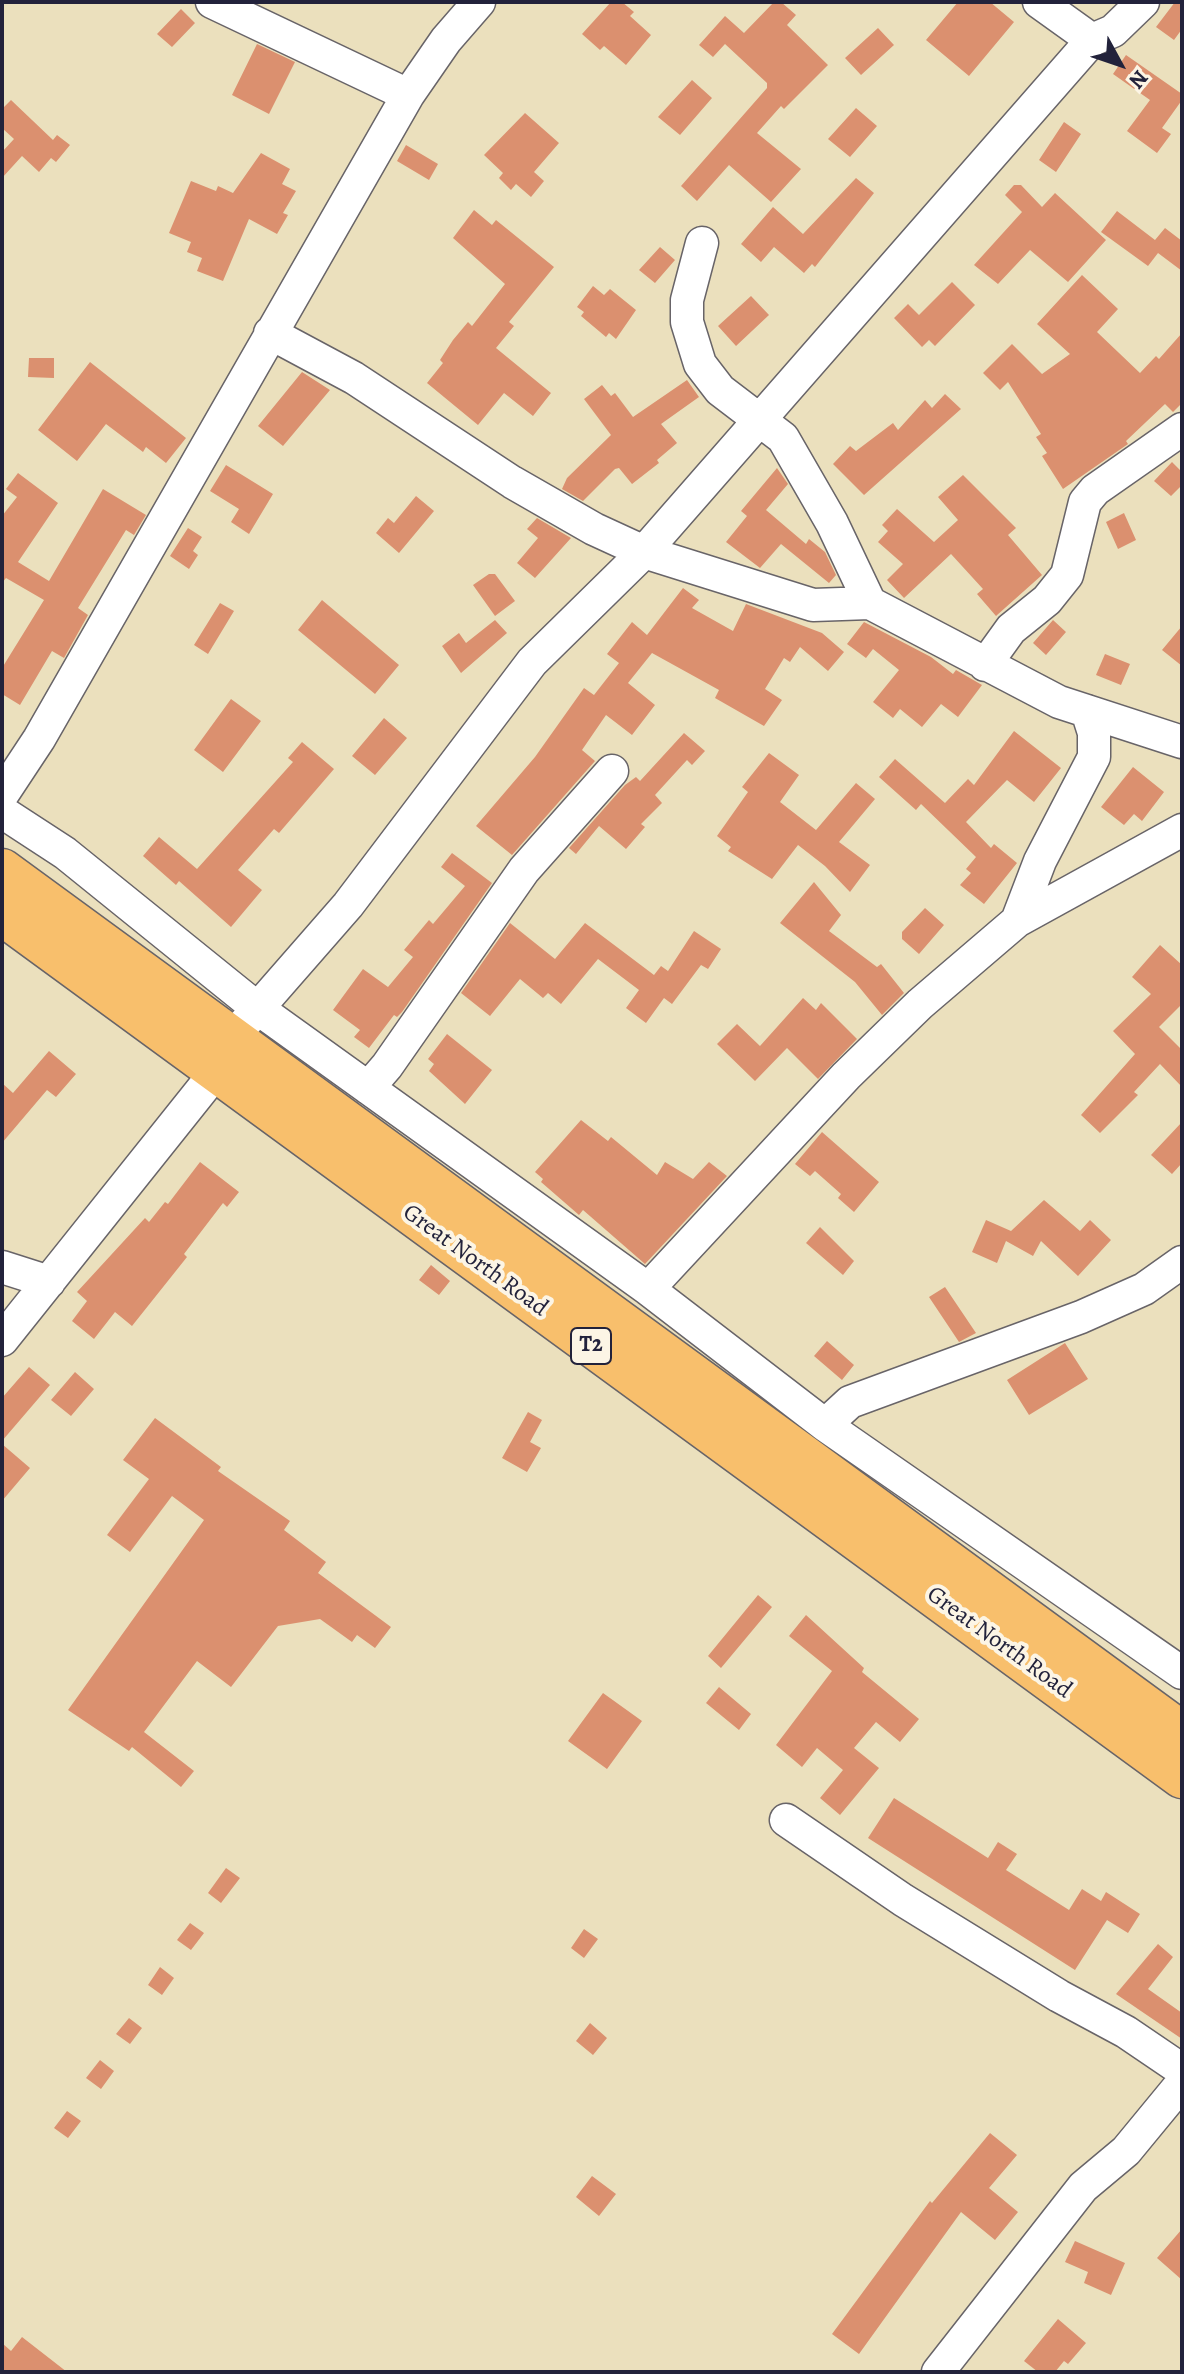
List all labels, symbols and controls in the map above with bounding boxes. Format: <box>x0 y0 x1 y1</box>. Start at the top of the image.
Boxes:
north arrow <box>1080 24 1160 104</box>
text: N <box>1122 64 1155 95</box>
street label: Great North Road <box>397 1199 553 1323</box>
road number: T2 <box>571 1328 611 1364</box>
street label: Great North Road <box>921 1581 1077 1705</box>

